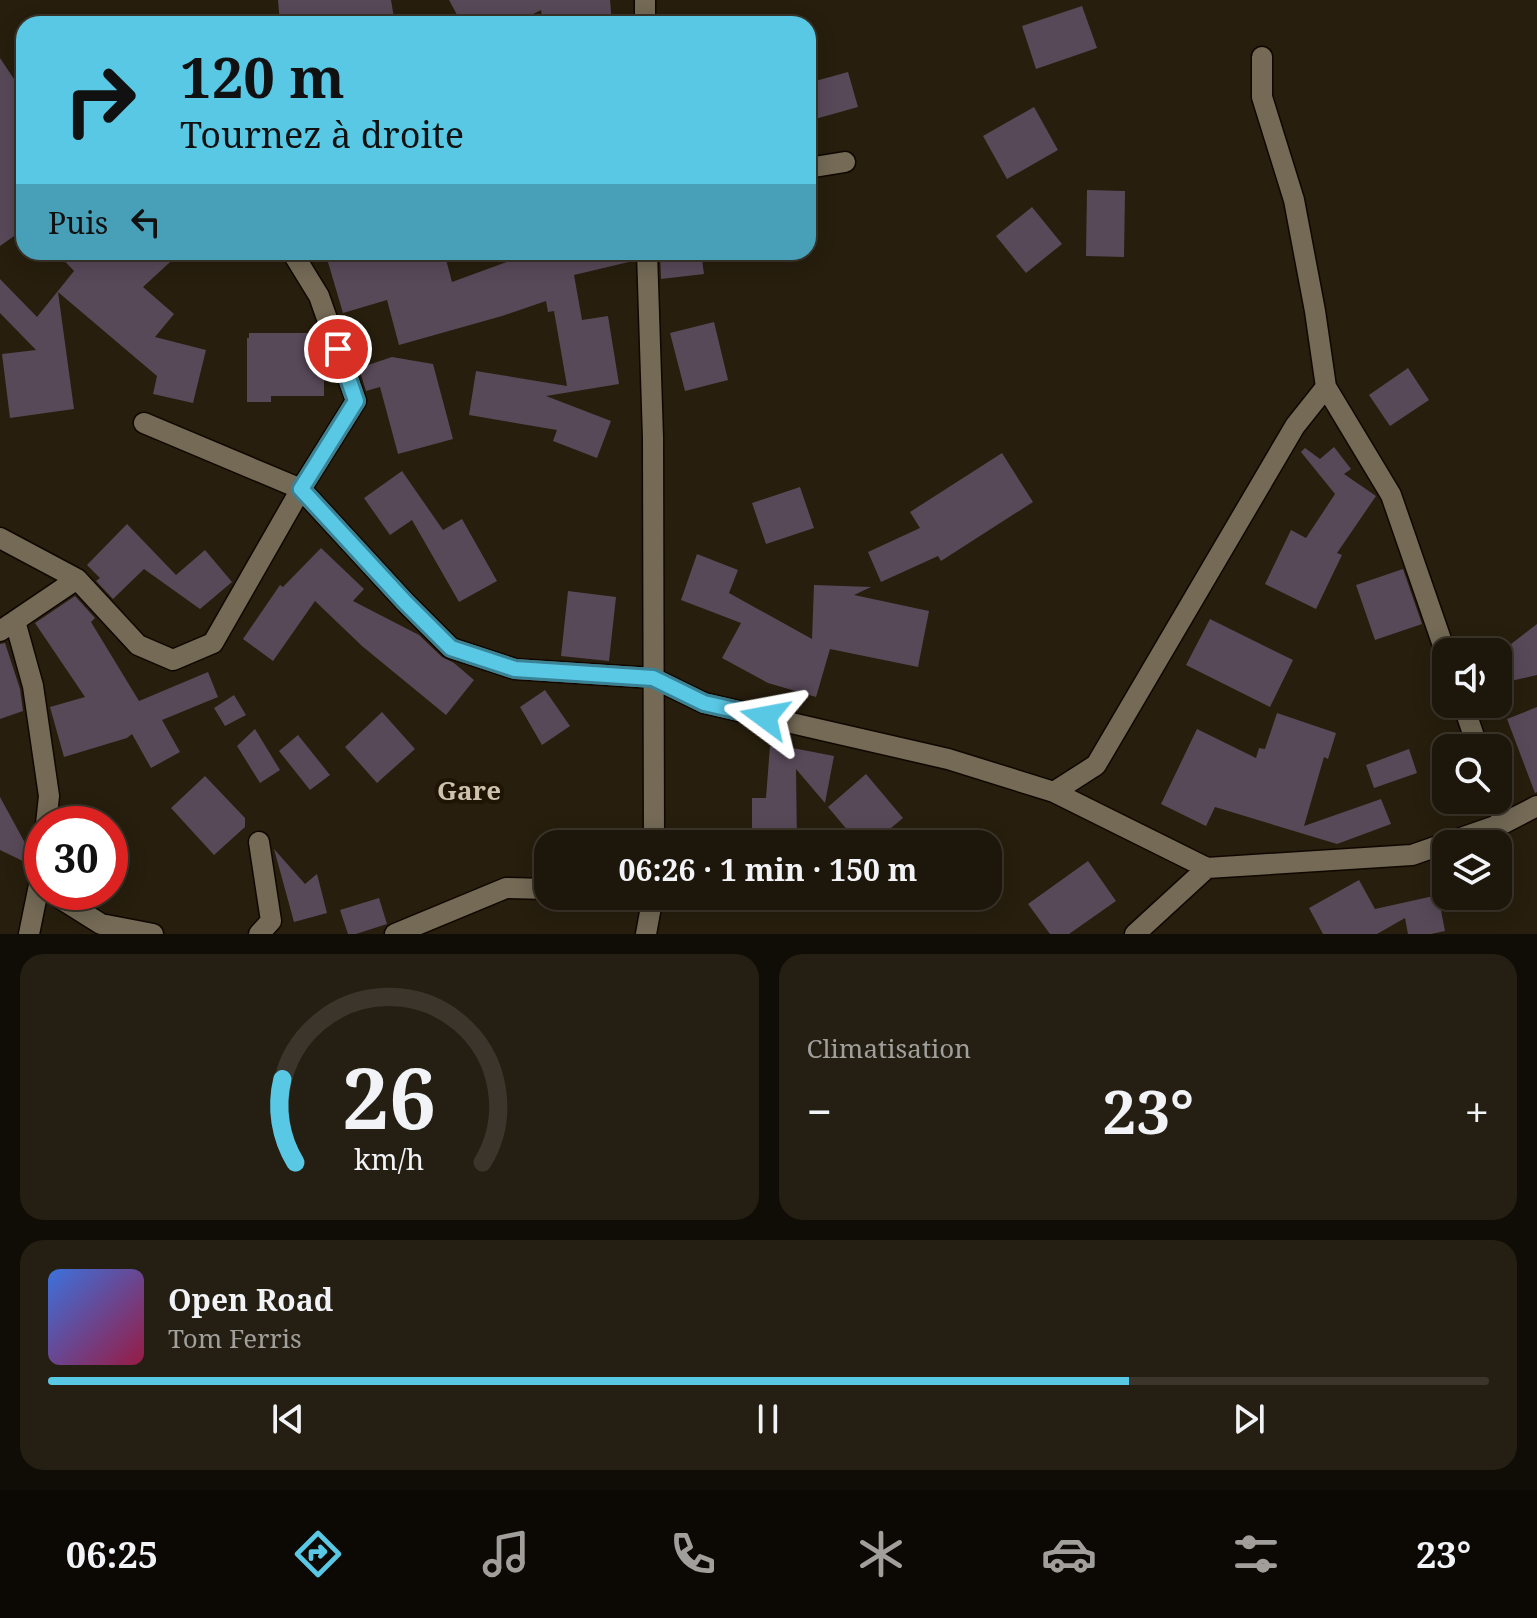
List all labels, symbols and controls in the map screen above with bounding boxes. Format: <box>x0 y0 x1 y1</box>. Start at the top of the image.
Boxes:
text: 120 m <box>180 38 345 114</box>
icon: right <box>48 48 152 152</box>
text: Tournez à droite <box>180 110 464 159</box>
icon: left <box>124 200 168 244</box>
text: Puis <box>48 202 108 243</box>
pin <box>304 315 372 383</box>
icon: arrive <box>316 327 360 371</box>
map controls <box>1432 638 1512 910</box>
button: sound <box>1432 638 1512 718</box>
position arrow <box>723 675 807 759</box>
button: search <box>1432 734 1512 814</box>
district label: Gare <box>437 772 501 808</box>
speed limit sign: 30 <box>24 806 128 910</box>
button: layers <box>1432 830 1512 910</box>
text: 06:26 · 1 min · 150 m <box>619 849 917 890</box>
text: Climatisation <box>807 1030 971 1066</box>
text: 26 <box>342 1040 436 1153</box>
text: 23° <box>1102 1070 1194 1152</box>
text: − <box>807 1081 832 1141</box>
text: + <box>1464 1081 1489 1141</box>
text: km/h <box>354 1139 424 1178</box>
text: Open Road <box>168 1279 333 1320</box>
text: Tom Ferris <box>168 1320 302 1356</box>
icon: previous <box>266 1397 310 1441</box>
icon: pause <box>746 1397 790 1441</box>
icon: next <box>1227 1397 1271 1441</box>
icon: directions <box>290 1526 346 1582</box>
icon: music <box>478 1526 534 1582</box>
icon: phone <box>665 1526 721 1582</box>
icon: climate <box>853 1526 909 1582</box>
icon: car <box>1041 1526 1097 1582</box>
icon: filters <box>1228 1526 1284 1582</box>
text: 06:25 <box>66 1530 158 1579</box>
text: 23° <box>1416 1530 1471 1579</box>

